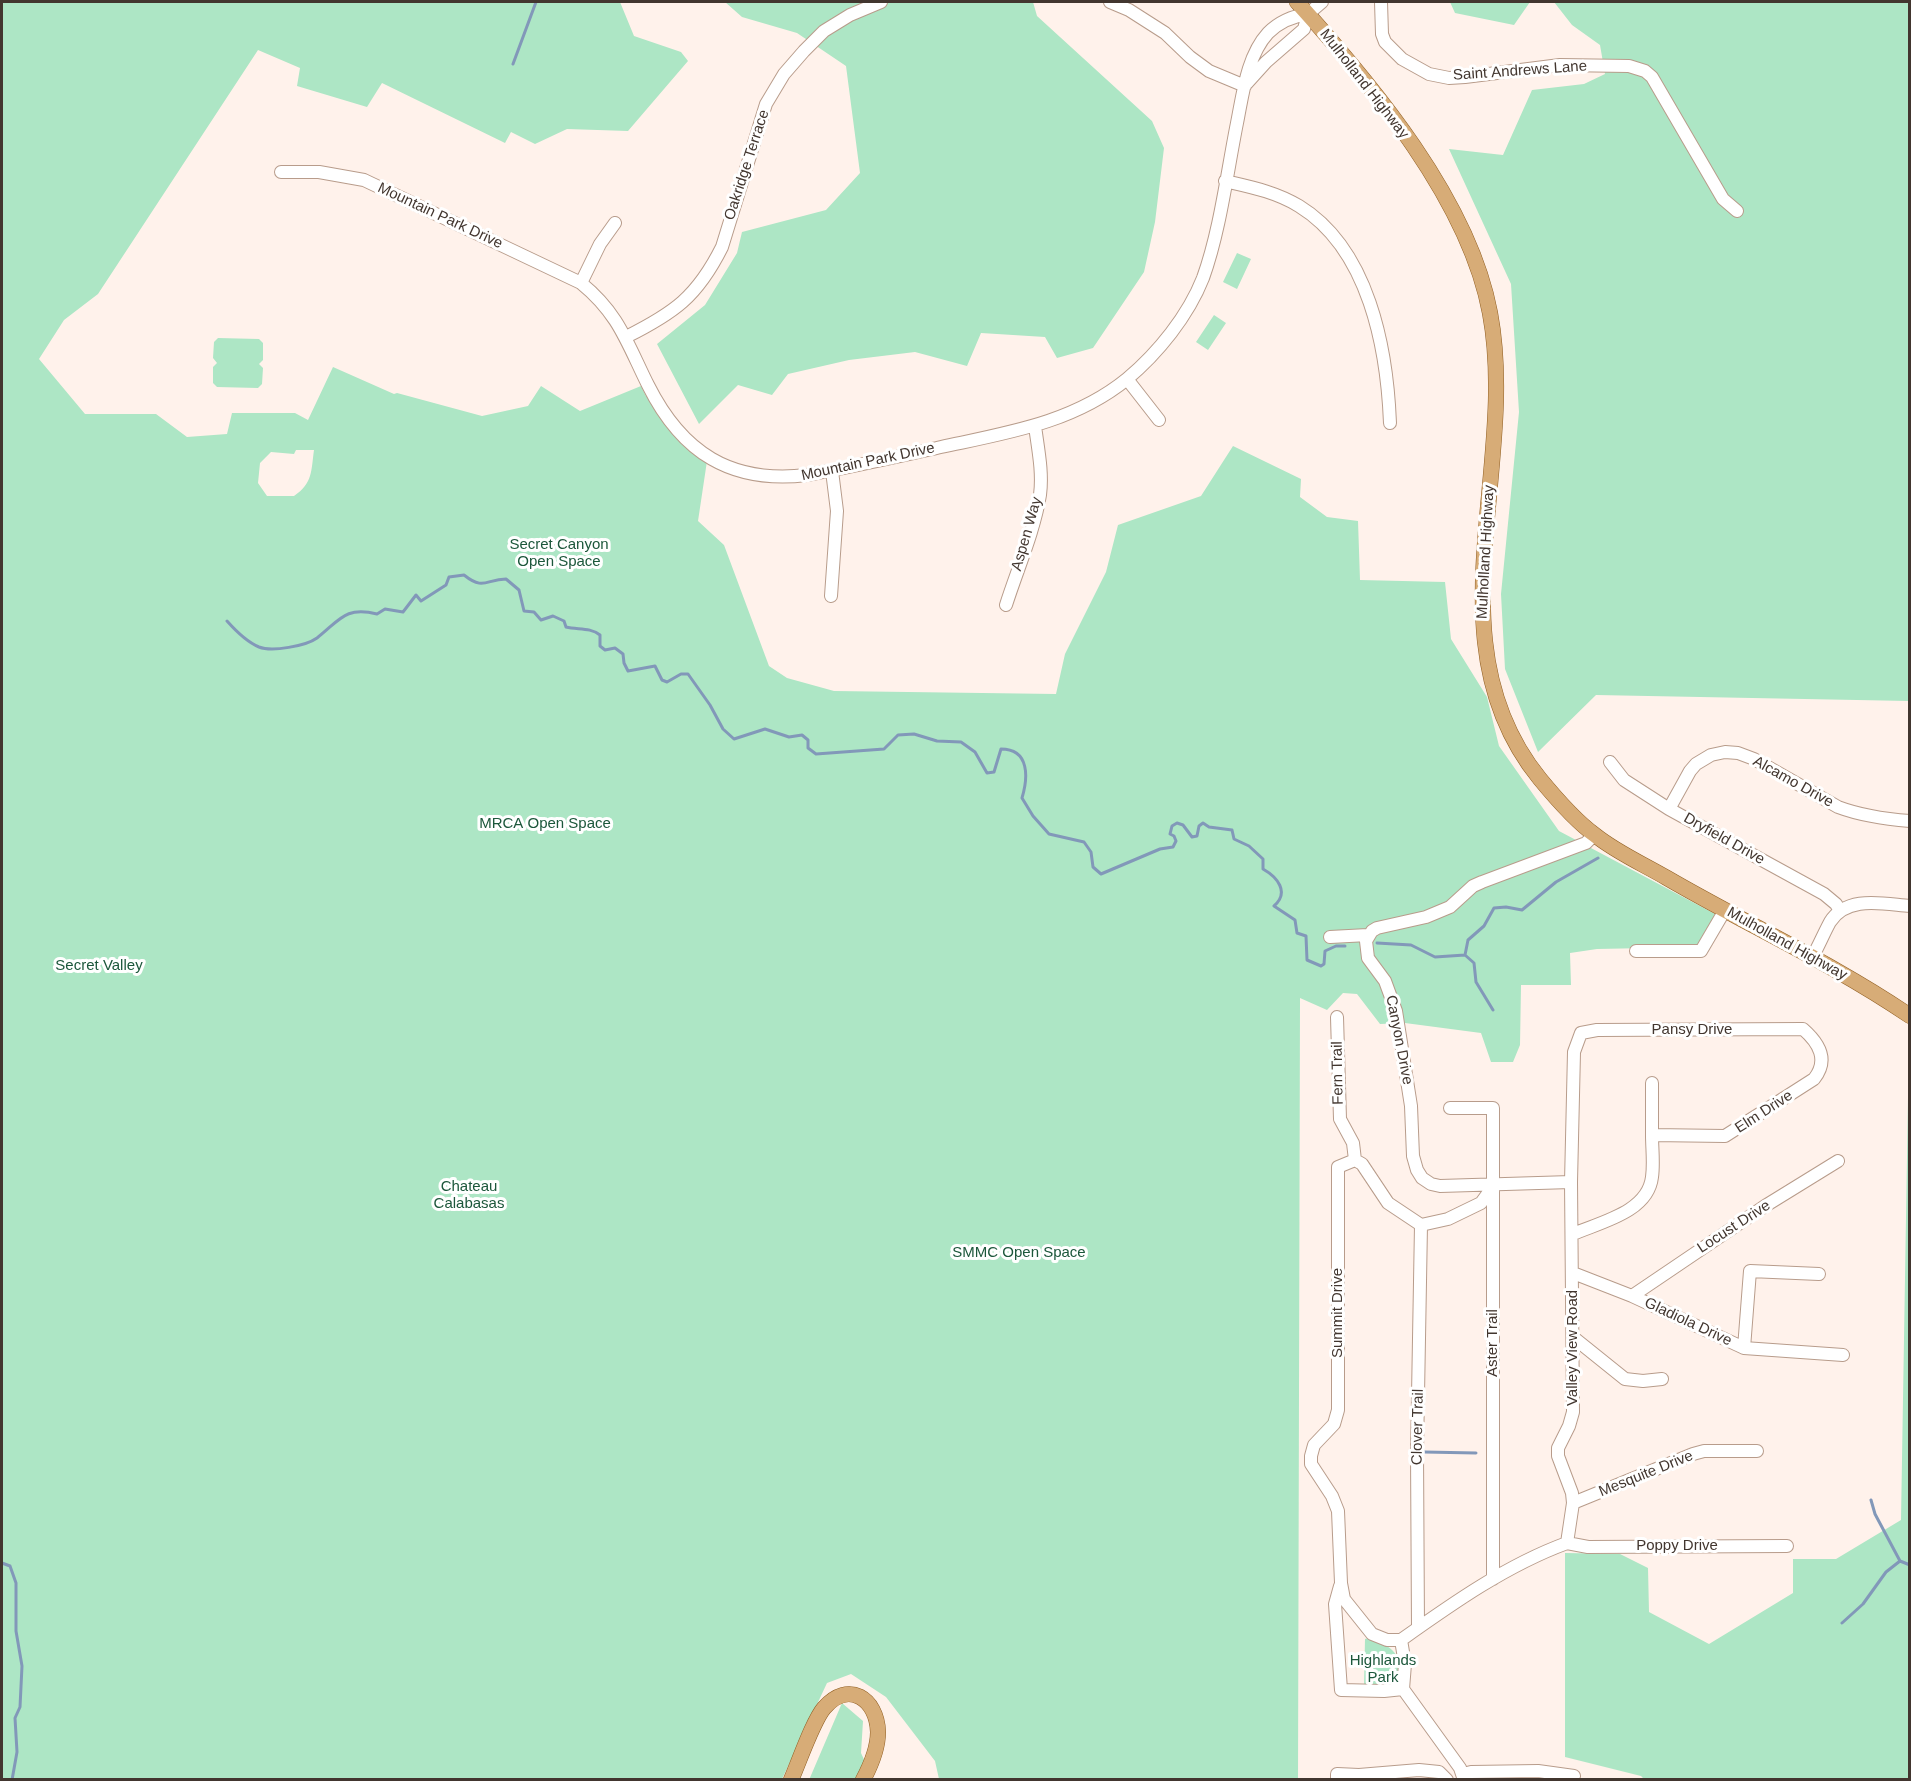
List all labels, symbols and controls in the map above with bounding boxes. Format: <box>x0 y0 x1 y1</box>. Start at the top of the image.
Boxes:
street label: Mulholland Highway <box>1316 26 1412 142</box>
street label: Saint Andrews Lane <box>1452 57 1588 85</box>
street label: Oakridge Terrace <box>721 108 773 222</box>
street label: Mountain Park Drive <box>375 179 505 253</box>
street label: Mountain Park Drive <box>800 439 936 485</box>
street label: Mulholland Highway <box>1473 485 1499 619</box>
street label: Aspen Way <box>1008 495 1046 573</box>
park label: Secret Canyon Open Space <box>509 536 609 571</box>
street label: Alcamo Drive <box>1750 753 1836 811</box>
street label: Dryfield Drive <box>1680 809 1768 869</box>
park label: MRCA Open Space <box>479 815 611 833</box>
street label: Mulholland Highway <box>1724 904 1850 984</box>
park label: Secret Valley <box>55 957 143 975</box>
street label: Canyon Drive <box>1381 994 1417 1086</box>
street label: Pansy Drive <box>1652 1021 1732 1039</box>
street label: Fern Trail <box>1328 1041 1348 1105</box>
street label: Elm Drive <box>1732 1087 1796 1137</box>
park label: Chateau Calabasas <box>434 1178 504 1213</box>
street label: Locust Drive <box>1694 1197 1774 1257</box>
park label: SMMC Open Space <box>952 1244 1086 1262</box>
street label: Summit Drive <box>1329 1268 1347 1358</box>
street label: Valley View Road <box>1564 1290 1582 1406</box>
street label: Gladiola Drive <box>1642 1294 1734 1350</box>
street label: Aster Trail <box>1484 1309 1502 1377</box>
street label: Clover Trail <box>1408 1389 1428 1465</box>
street label: Mesquite Drive <box>1596 1447 1696 1501</box>
street label: Poppy Drive <box>1636 1537 1718 1555</box>
park label: Highlands Park <box>1350 1652 1416 1687</box>

